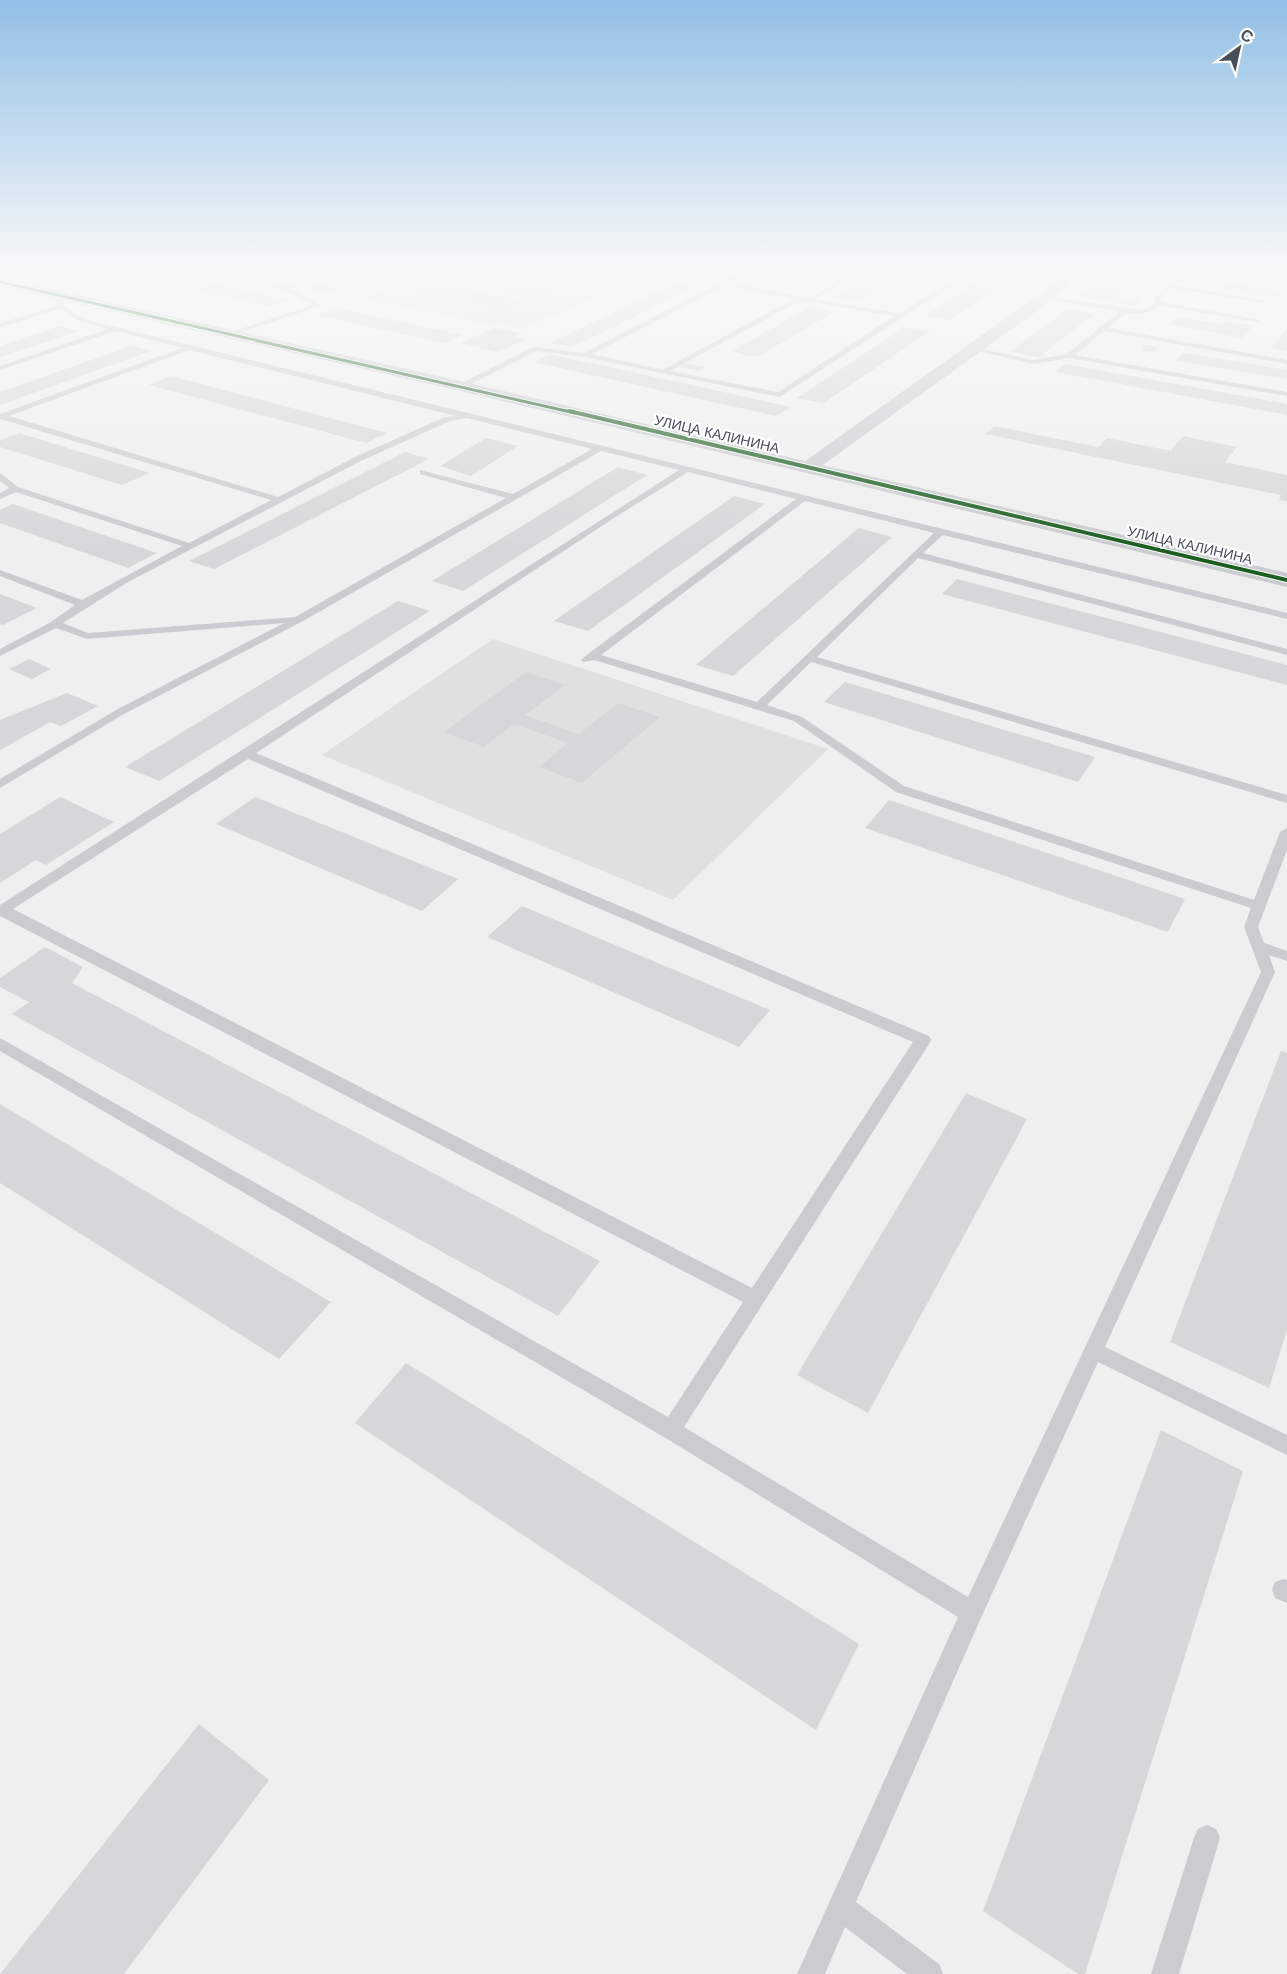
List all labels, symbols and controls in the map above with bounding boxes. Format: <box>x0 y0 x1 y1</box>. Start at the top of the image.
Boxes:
north arrow <box>1209 18 1269 78</box>
text: С <box>1237 26 1257 46</box>
street label: УЛИЦА КАЛИНИНА <box>653 412 782 456</box>
street label: УЛИЦА КАЛИНИНА <box>1126 523 1255 567</box>

